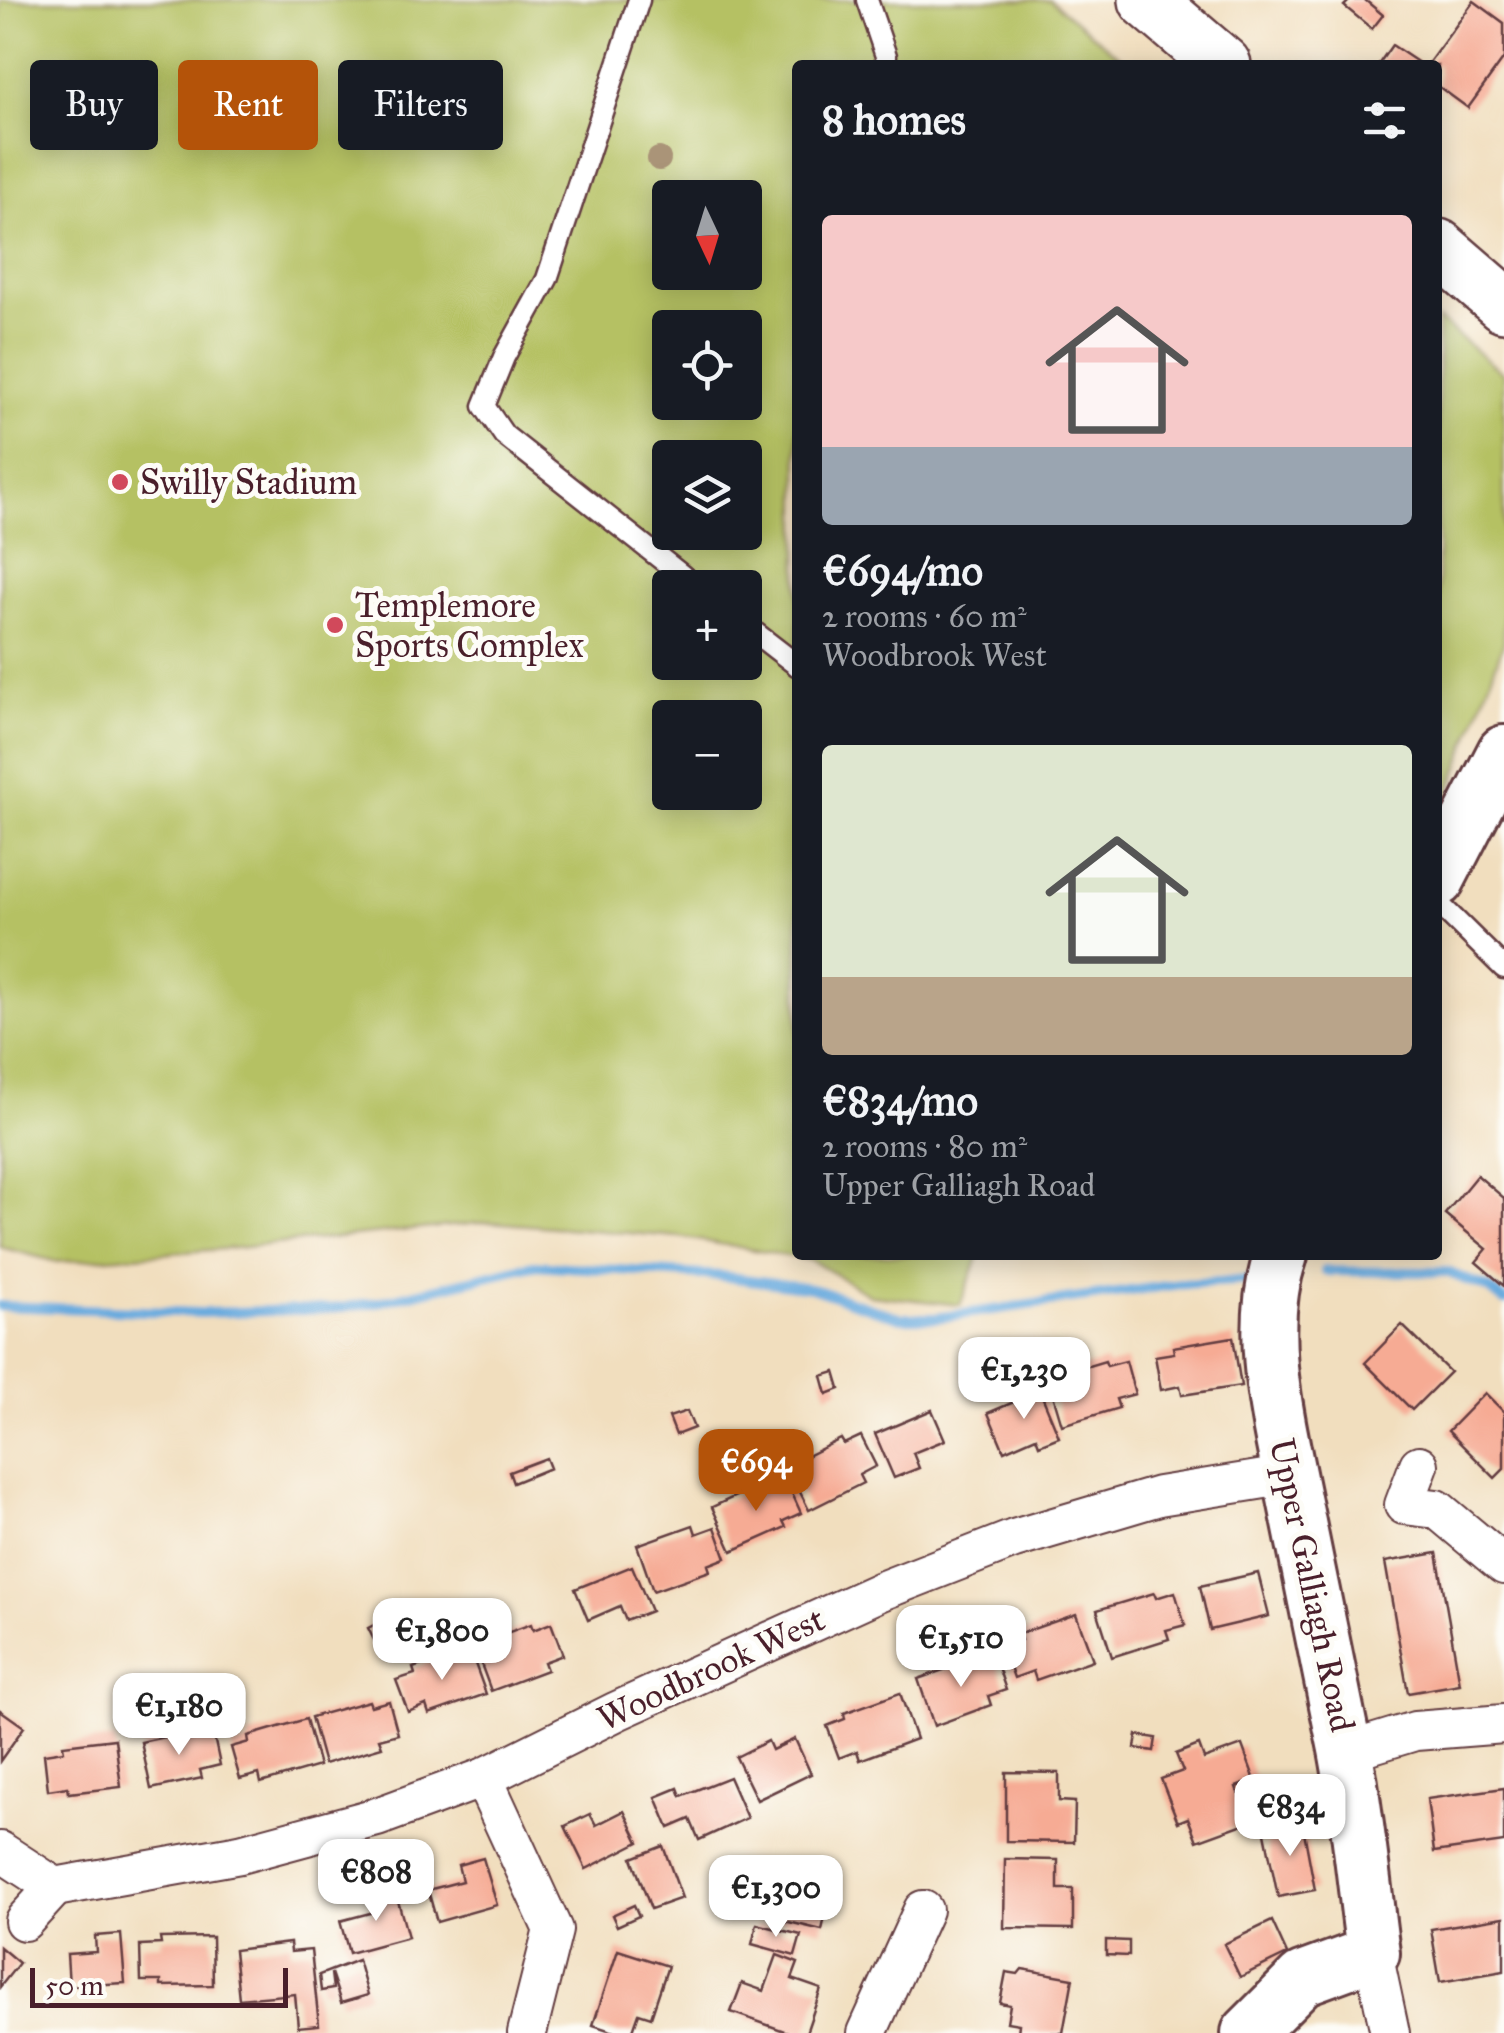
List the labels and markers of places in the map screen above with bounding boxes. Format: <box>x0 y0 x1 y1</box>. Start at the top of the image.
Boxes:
place label: Swilly Stadium <box>140 461 357 504</box>
marker: Swilly Stadium <box>109 471 131 493</box>
place label: Templemore Sports Complex <box>355 584 584 667</box>
marker: Templemore Sports Complex <box>324 614 346 636</box>
pin: €1,230 <box>943 1337 1105 1422</box>
pin: €694 <box>697 1429 815 1514</box>
pin: €1,800 <box>361 1598 523 1683</box>
pin: €1,510 <box>880 1605 1042 1690</box>
pin: €1,180 <box>98 1673 260 1758</box>
pin: €834 <box>1231 1774 1349 1859</box>
pin: €808 <box>317 1839 435 1924</box>
pin: €1,300 <box>695 1855 857 1940</box>

